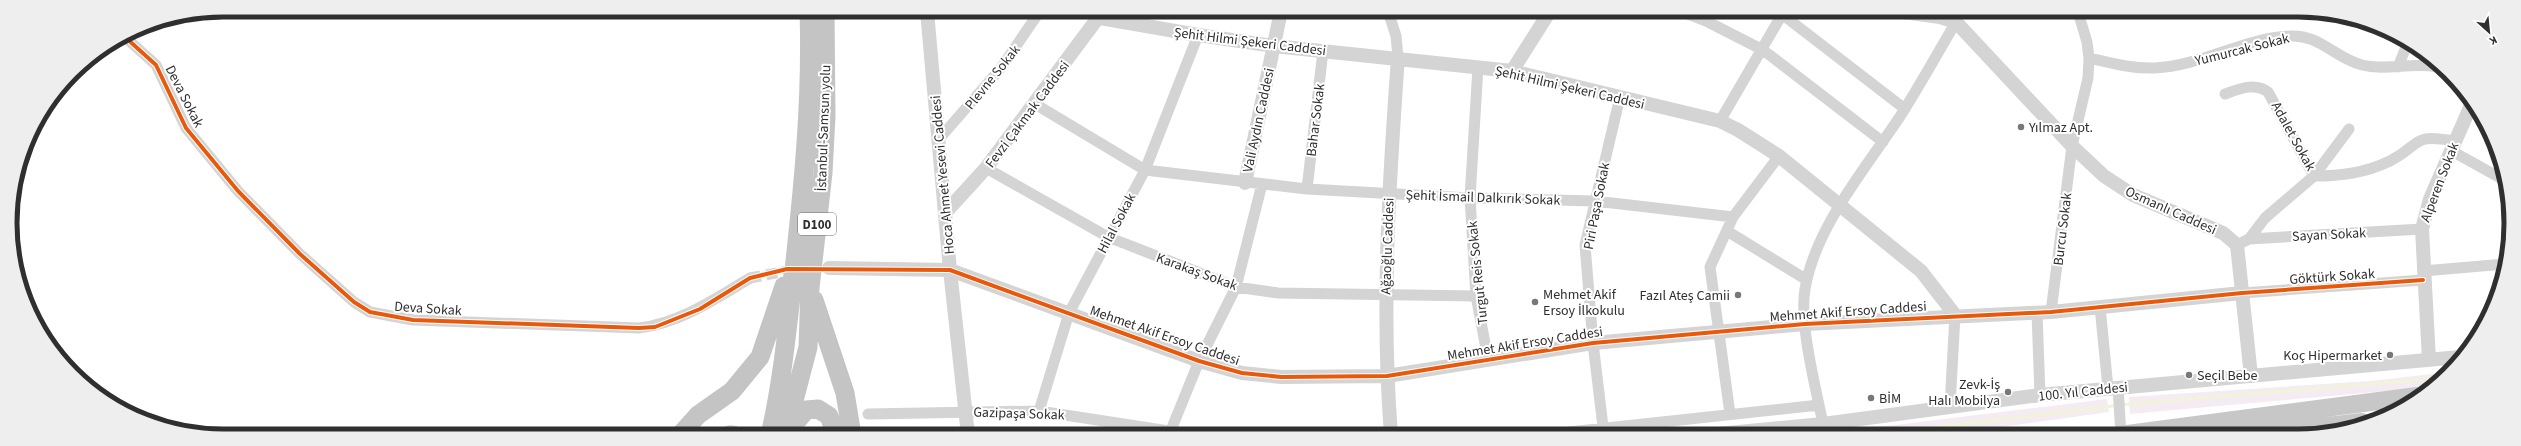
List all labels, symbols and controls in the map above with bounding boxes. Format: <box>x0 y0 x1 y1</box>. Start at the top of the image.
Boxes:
north arrow <box>2469 12 2509 52</box>
street label: Şehit Hilmi Şekeri Caddesi <box>1173 23 1327 61</box>
street label: Yumurcak Sokak <box>2192 29 2292 72</box>
text: K <box>2487 32 2500 49</box>
street label: Plevne Sokak <box>960 41 1025 114</box>
street label: Fevzi Çakmak Caddesi <box>981 57 1075 172</box>
street label: Şehit Hilmi Şekeri Caddesi <box>1493 61 1647 115</box>
street label: Deva Sokak <box>160 62 208 131</box>
street label: İstanbul-Samsun yolu <box>812 64 836 192</box>
street label: Vali Aydın Caddesi <box>1238 66 1280 174</box>
street label: Bahar Sokak <box>1302 82 1330 158</box>
street label: Hoca Ahmet Yesevi Caddesi <box>926 95 960 255</box>
street label: Adalet Sokak <box>2266 98 2320 175</box>
place label: Yılmaz Apt. <box>2028 118 2093 138</box>
marker: Yılmaz Apt. <box>2016 122 2026 132</box>
street label: Alperen Sokak <box>2416 140 2464 225</box>
street label: Piri Paşa Sokak <box>1579 161 1615 251</box>
street label: Osmanlı Caddesi <box>2122 182 2219 240</box>
street label: Şehit İsmail Dalkırık Sokak <box>1405 185 1561 211</box>
street label: Hilal Sokak <box>1093 190 1141 257</box>
street label: Burcu Sokak <box>2049 192 2077 267</box>
street label: Ağaoğlu Caddesi <box>1376 197 1400 295</box>
road number: D100 <box>798 213 836 235</box>
street label: Turgut Reis Sokak <box>1463 220 1493 326</box>
street label: Sayan Sokak <box>2292 223 2367 247</box>
street label: Karakaş Sokak <box>1153 248 1240 296</box>
street label: Göktürk Sokak <box>2289 264 2376 290</box>
place label: Mehmet Akif Ersoy İlkokulu <box>1543 285 1625 321</box>
place label: Fazıl Ateş Camii <box>1640 286 1730 306</box>
marker: Fazıl Ateş Camii <box>1733 290 1743 300</box>
street label: Deva Sokak <box>394 297 462 321</box>
marker: Mehmet Akif Ersoy İlkokulu <box>1530 297 1540 307</box>
street label: Mehmet Akif Ersoy Caddesi <box>1769 297 1927 327</box>
street label: Mehmet Akif Ersoy Caddesi <box>1087 301 1242 371</box>
street label: Mehmet Akif Ersoy Caddesi <box>1446 322 1604 366</box>
place label: Koç Hipermarket <box>2283 346 2382 366</box>
marker: Koç Hipermarket <box>2385 350 2395 360</box>
place label: Seçil Bebe <box>2197 366 2258 386</box>
marker: Seçil Bebe <box>2184 370 2194 380</box>
place label: Zevk-İş Halı Mobilya <box>1928 375 2000 411</box>
street label: 100. Yıl Caddesi <box>2037 377 2129 407</box>
marker: Zevk-İş Halı Mobilya <box>2003 387 2013 397</box>
place label: BİM <box>1879 389 1901 409</box>
marker: BİM <box>1866 393 1876 403</box>
street label: Gazipaşa Sokak <box>973 402 1065 426</box>

